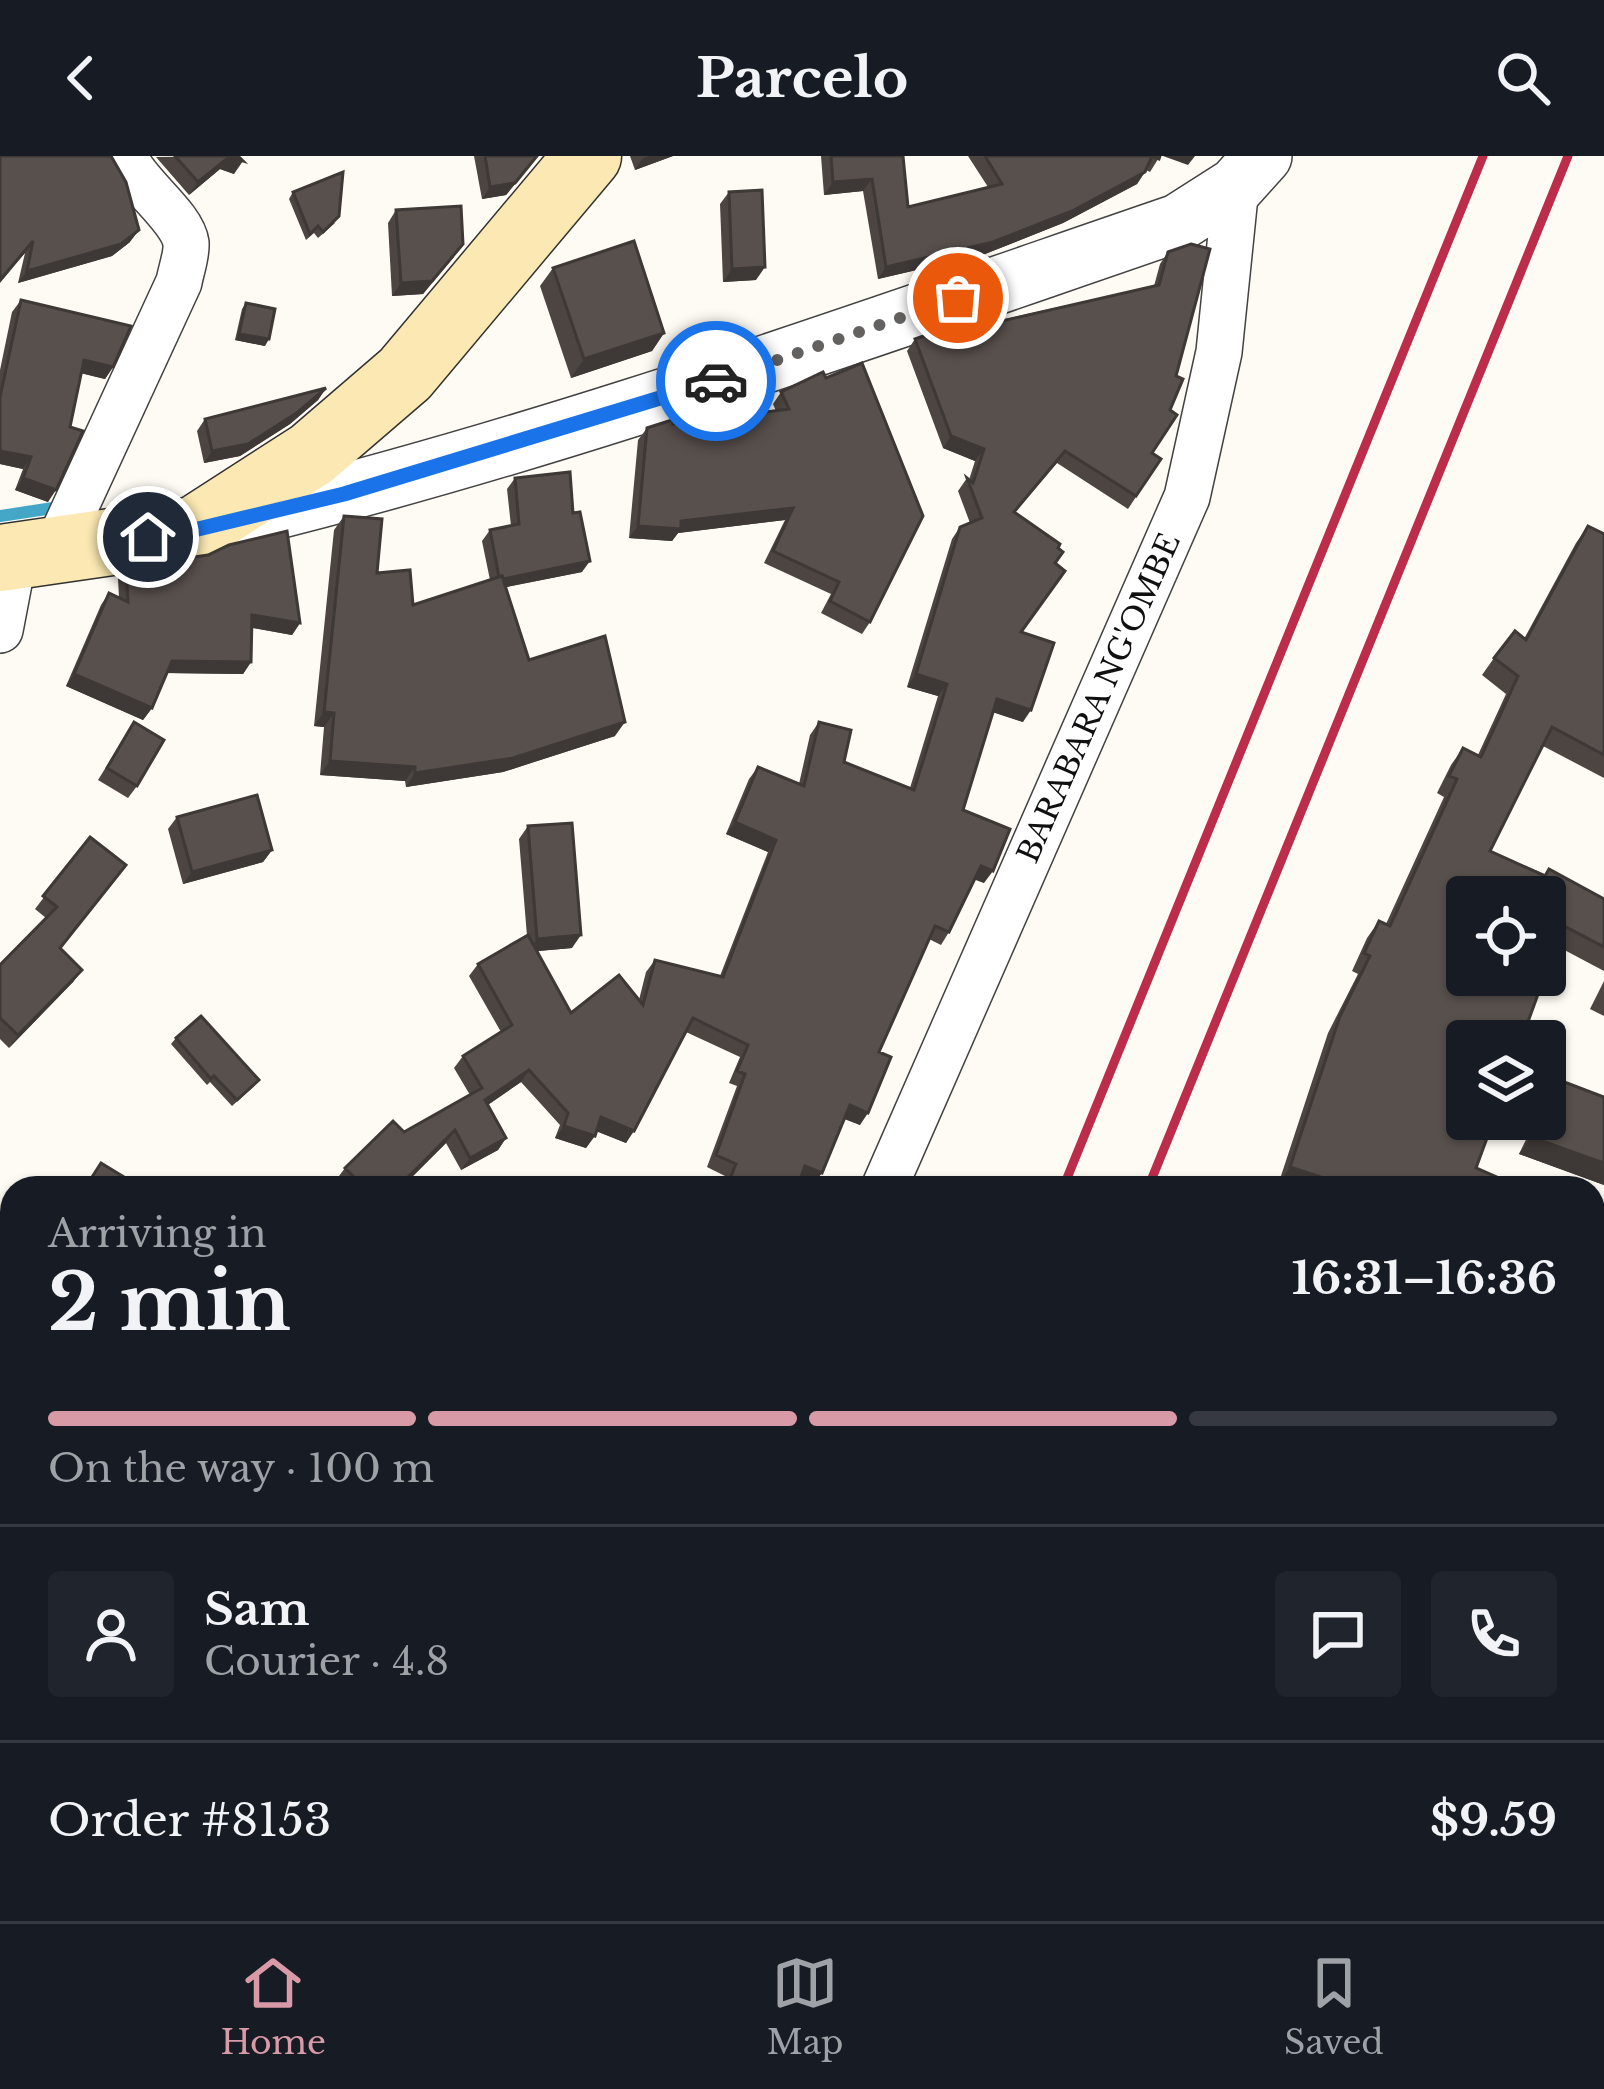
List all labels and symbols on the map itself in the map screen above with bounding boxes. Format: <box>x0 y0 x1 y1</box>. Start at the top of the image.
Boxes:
pin <box>907 247 1009 349</box>
courier <box>656 321 776 441</box>
pin <box>97 486 199 588</box>
street label: BARABARA NG'OMBE <box>1009 527 1188 868</box>

